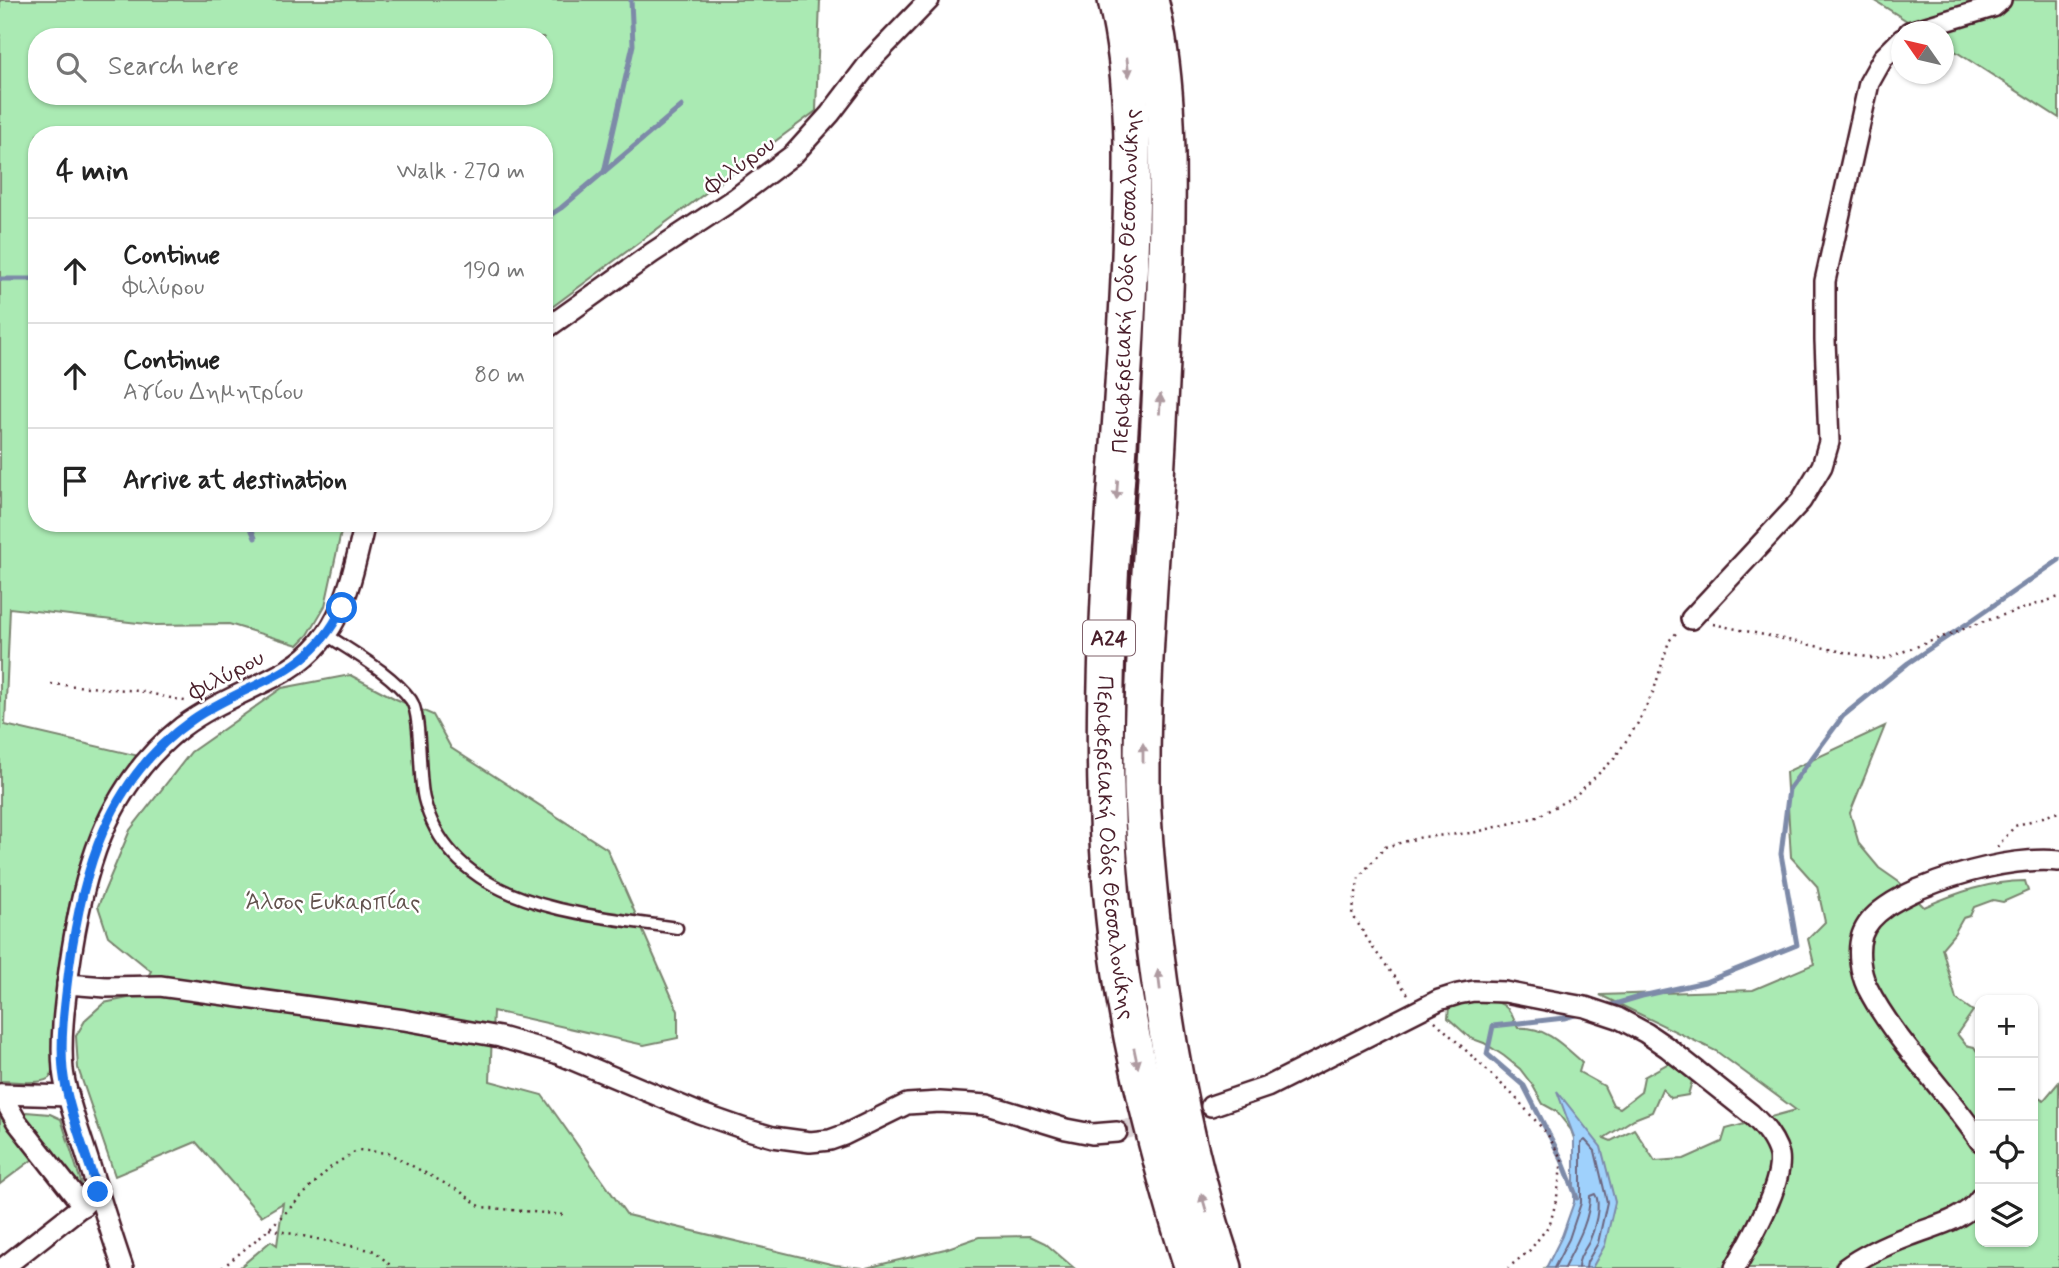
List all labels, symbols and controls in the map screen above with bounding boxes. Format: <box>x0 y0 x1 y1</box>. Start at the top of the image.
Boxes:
north arrow <box>1891 21 1954 84</box>
search box <box>28 28 553 105</box>
icon: search <box>52 48 90 86</box>
text: Search here <box>108 50 239 84</box>
one-way arrow <box>1122 56 1133 78</box>
street label: Περιφερειακή Οδός Θεσσαλονίκης <box>1106 108 1148 454</box>
street label: Φιλύρου <box>698 130 782 202</box>
text: 4 min <box>56 152 129 191</box>
text: Walk · 270 m <box>396 157 525 187</box>
text: Continue <box>123 239 220 273</box>
icon: ahead <box>56 252 94 290</box>
text: 190 m <box>463 256 525 286</box>
text: Φιλύρου <box>123 273 204 303</box>
text: Continue <box>123 344 220 378</box>
icon: ahead <box>56 357 94 395</box>
text: 80 m <box>474 361 525 391</box>
text: Αγίου Δημητρίου <box>123 378 303 408</box>
one-way arrow <box>1155 393 1166 415</box>
icon: arrive <box>56 462 94 500</box>
text: Arrive at destination <box>123 464 347 498</box>
one-way arrow <box>1111 479 1122 501</box>
route start <box>326 592 357 623</box>
road number: Α24 <box>1083 620 1135 656</box>
street label: Φιλύρου <box>183 643 270 709</box>
street label: Περιφερειακή Οδός Θεσσαλονίκης <box>1088 675 1141 1022</box>
one-way arrow <box>1137 742 1149 764</box>
park label: Άλσος Ευκαρπίας <box>246 888 420 918</box>
one-way arrow <box>1153 969 1164 991</box>
map controls <box>1975 995 2038 1247</box>
button: + <box>1975 995 2038 1058</box>
one-way arrow <box>1131 1047 1142 1069</box>
button: − <box>1975 1058 2038 1121</box>
button: locate <box>1975 1121 2038 1184</box>
route end <box>82 1176 113 1207</box>
button: layers <box>1975 1184 2038 1247</box>
one-way arrow <box>1199 1192 1209 1213</box>

